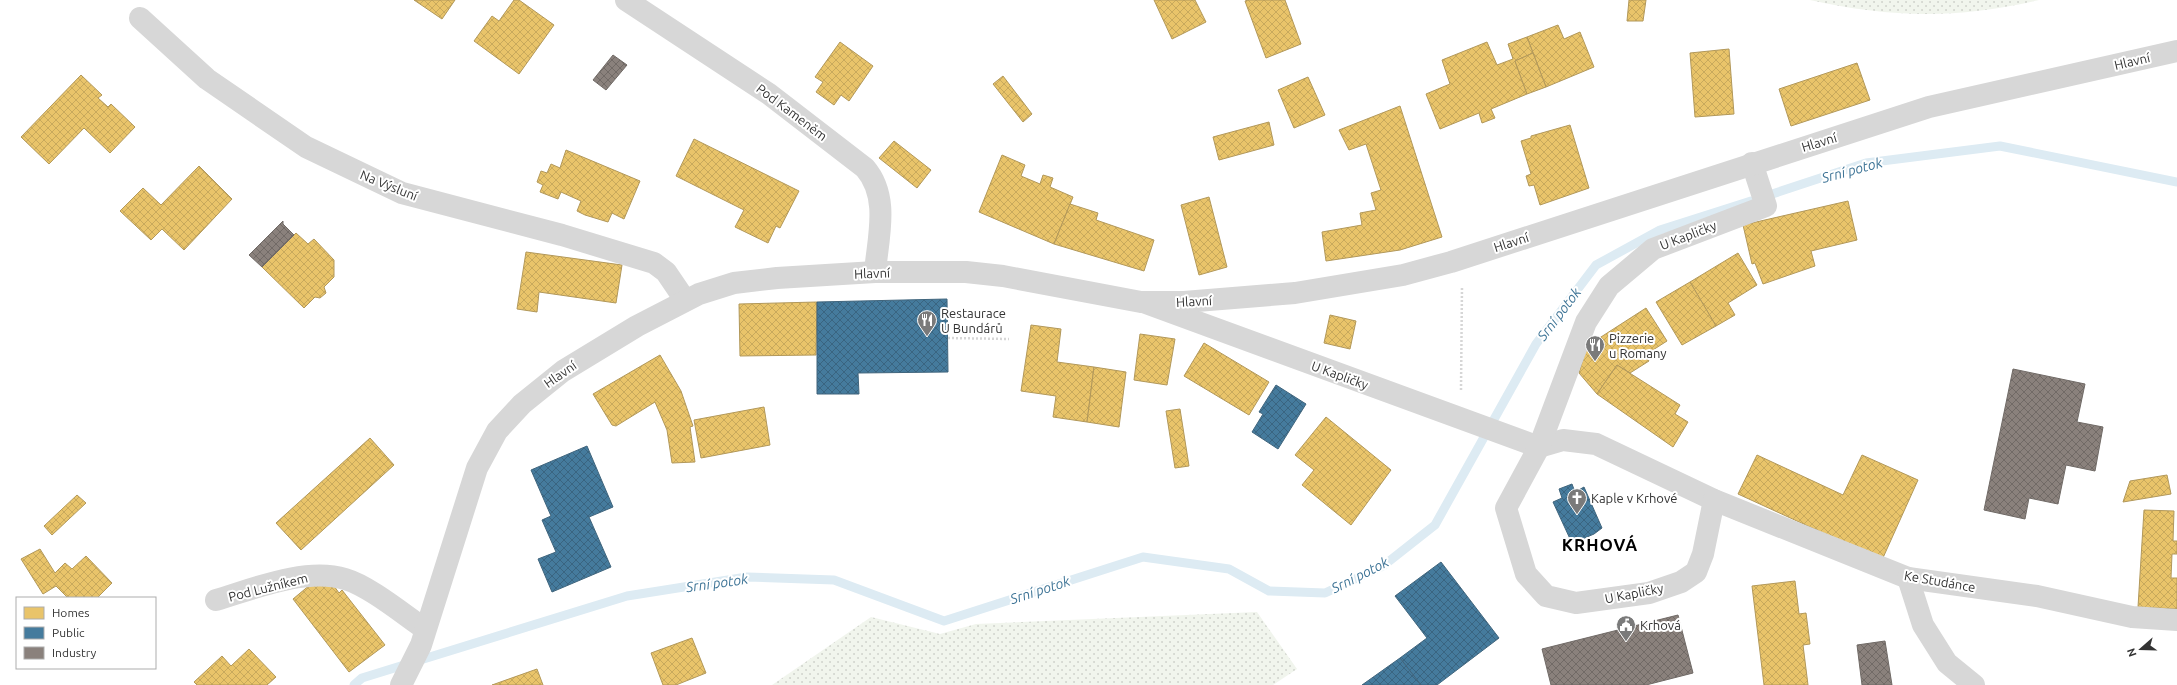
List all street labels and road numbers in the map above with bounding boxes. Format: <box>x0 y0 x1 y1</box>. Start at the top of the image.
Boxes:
street label: Hlavní <box>2113 50 2152 72</box>
street label: Pod Kameněm <box>754 81 830 143</box>
street label: Hlavní <box>1800 130 1839 154</box>
street label: Na Výsluní <box>358 167 420 203</box>
street label: U Kapličky <box>1658 218 1718 252</box>
street label: Hlavní <box>1492 230 1531 254</box>
street label: Hlavní <box>854 265 891 281</box>
street label: Hlavní <box>1176 293 1213 309</box>
street label: Hlavní <box>541 357 579 390</box>
street label: U Kapličky <box>1310 358 1370 392</box>
street label: Ke Studánce <box>1903 568 1977 594</box>
street label: Pod Lužníkem <box>227 570 309 604</box>
street label: U Kapličky <box>1603 580 1665 606</box>

